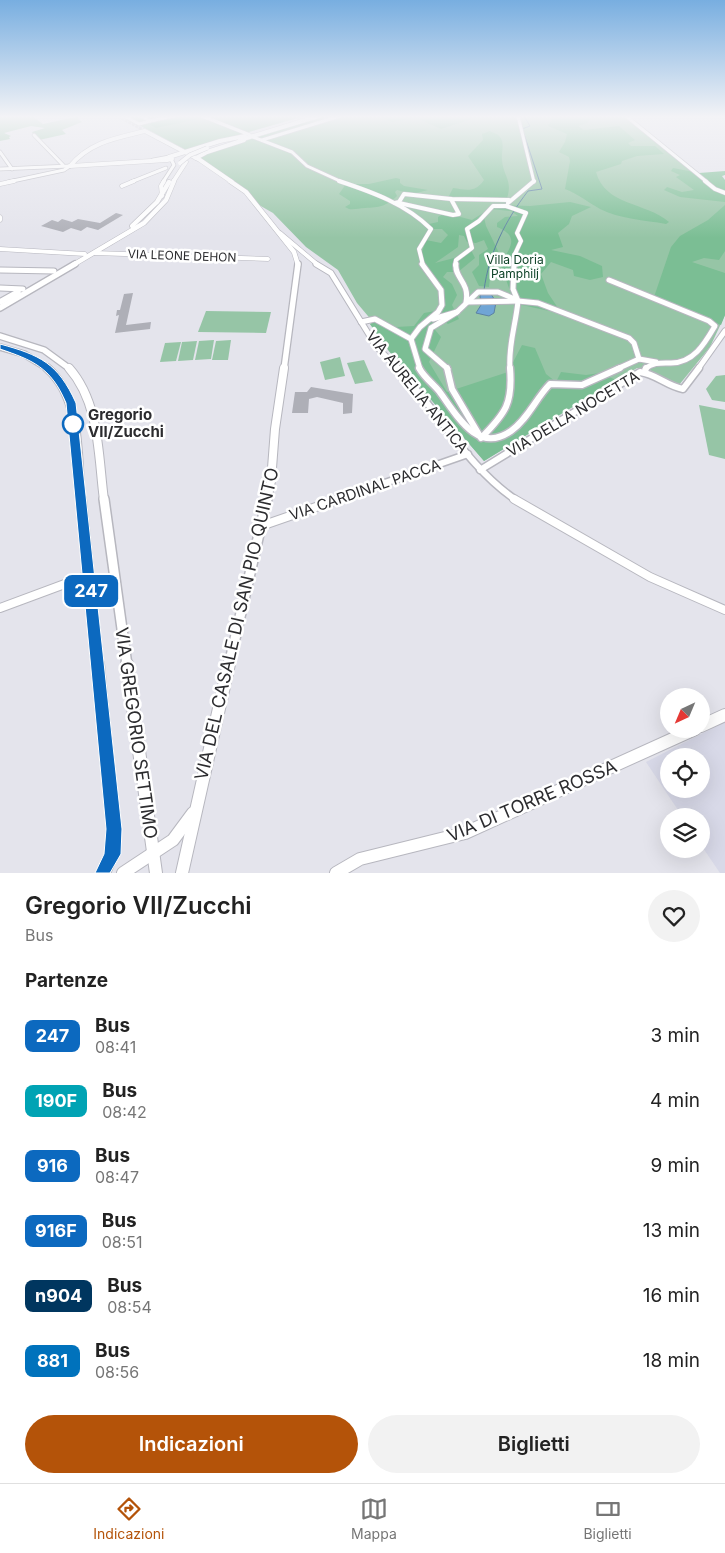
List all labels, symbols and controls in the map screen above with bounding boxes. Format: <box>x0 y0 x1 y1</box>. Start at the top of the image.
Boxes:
street label: VIA LEONE DEHON <box>127 246 237 265</box>
park label: Villa Doria Pamphilj <box>486 252 544 281</box>
street label: VIA AURELIA ANTICA <box>362 327 473 457</box>
street label: VIA DELLA NOCETTA <box>503 366 643 461</box>
place label: Gregorio VII/Zucchi <box>88 405 164 441</box>
marker: Gregorio VII/Zucchi <box>62 413 84 435</box>
street label: VIA CARDINAL PACCA <box>287 455 443 524</box>
street label: VIA DEL CASALE DI SAN PIO QUINTO <box>190 466 283 782</box>
line badge: 247 <box>62 575 120 607</box>
text: 247 <box>74 580 108 601</box>
street label: VIA GREGORIO SETTIMO <box>111 626 162 840</box>
north arrow <box>660 688 710 738</box>
map controls <box>660 688 710 858</box>
button: locate <box>660 748 710 798</box>
street label: VIA DI TORRE ROSSA <box>444 755 620 846</box>
button: layers <box>660 808 710 858</box>
button: heart <box>648 890 700 942</box>
text: Gregorio VII/Zucchi <box>25 891 252 920</box>
text: Bus <box>25 925 53 945</box>
text: Partenze <box>25 969 108 992</box>
text: Bus <box>95 1014 130 1037</box>
text: 3 min <box>650 1024 700 1047</box>
text: 247 <box>36 1025 69 1046</box>
text: 08:41 <box>95 1037 136 1057</box>
text: Bus <box>102 1079 137 1102</box>
text: 4 min <box>650 1089 700 1112</box>
text: 190F <box>35 1090 77 1111</box>
text: 08:42 <box>102 1102 147 1122</box>
text: Bus <box>95 1144 130 1167</box>
text: 9 min <box>650 1154 700 1177</box>
text: 916 <box>37 1155 68 1176</box>
text: 08:47 <box>95 1167 139 1187</box>
text: Bus <box>102 1209 137 1232</box>
text: 13 min <box>643 1219 700 1242</box>
text: 916F <box>35 1220 77 1241</box>
text: 08:51 <box>102 1232 143 1252</box>
text: Bus <box>107 1274 142 1297</box>
text: 16 min <box>643 1284 700 1307</box>
text: n904 <box>35 1285 82 1306</box>
text: 08:54 <box>107 1297 152 1317</box>
text: Bus <box>95 1339 130 1362</box>
text: 18 min <box>643 1349 700 1372</box>
text: 881 <box>37 1350 68 1371</box>
text: 08:56 <box>95 1362 139 1382</box>
button: Indicazioni <box>25 1415 358 1473</box>
button: Biglietti <box>368 1415 700 1473</box>
tab: Indicazioni <box>93 1495 164 1542</box>
tab: Mappa <box>351 1495 397 1542</box>
tab: Biglietti <box>583 1495 632 1542</box>

